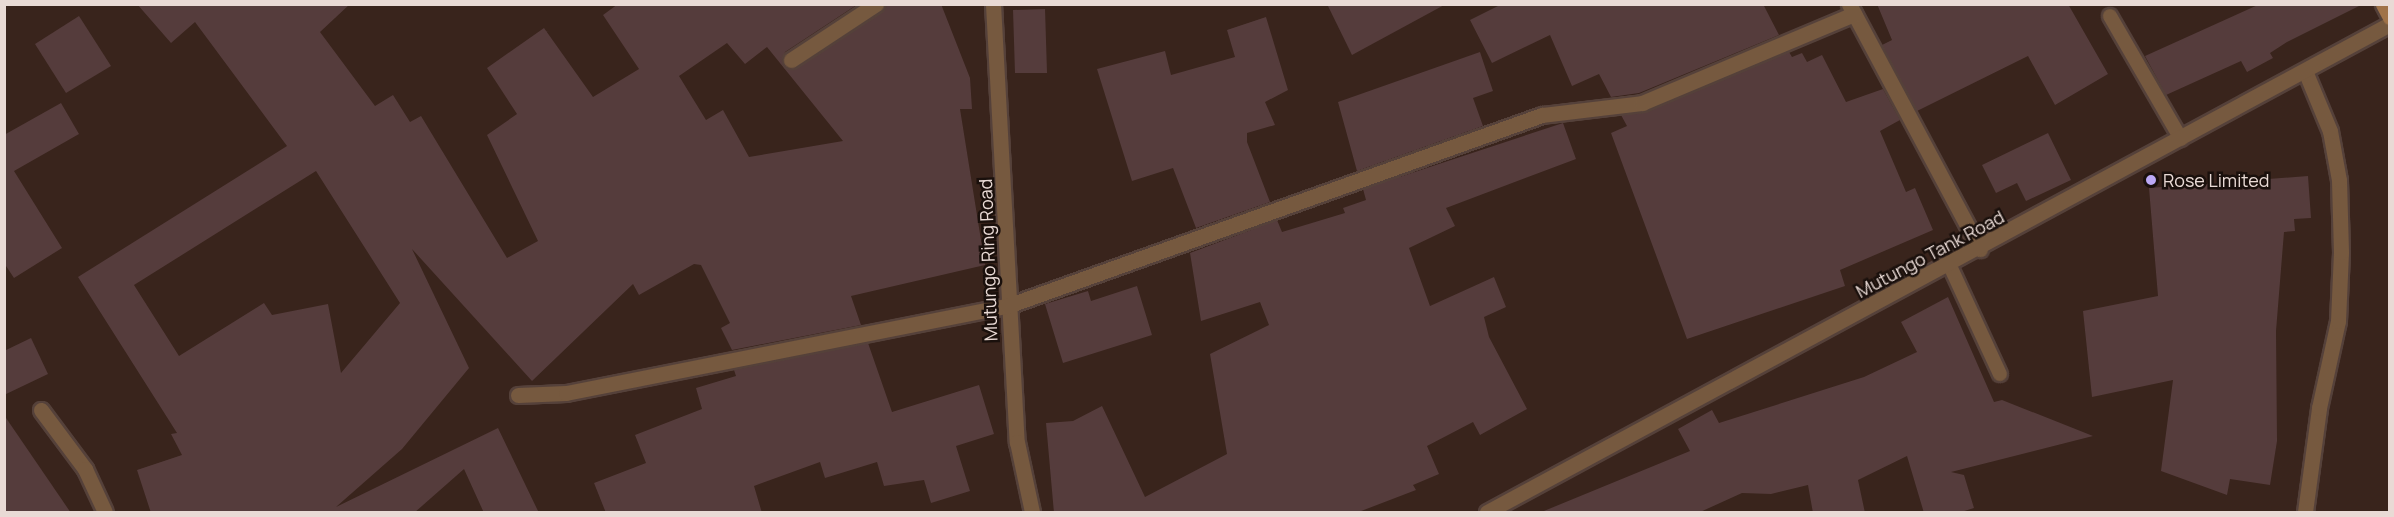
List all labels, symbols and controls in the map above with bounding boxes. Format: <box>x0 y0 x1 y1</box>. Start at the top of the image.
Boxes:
place label: Rose Limited <box>2163 169 2269 191</box>
marker: Rose Limited <box>2144 173 2158 187</box>
street label: Mutungo Ring Road <box>974 178 1002 342</box>
street label: Mutungo Tank Road <box>1852 206 2008 302</box>

